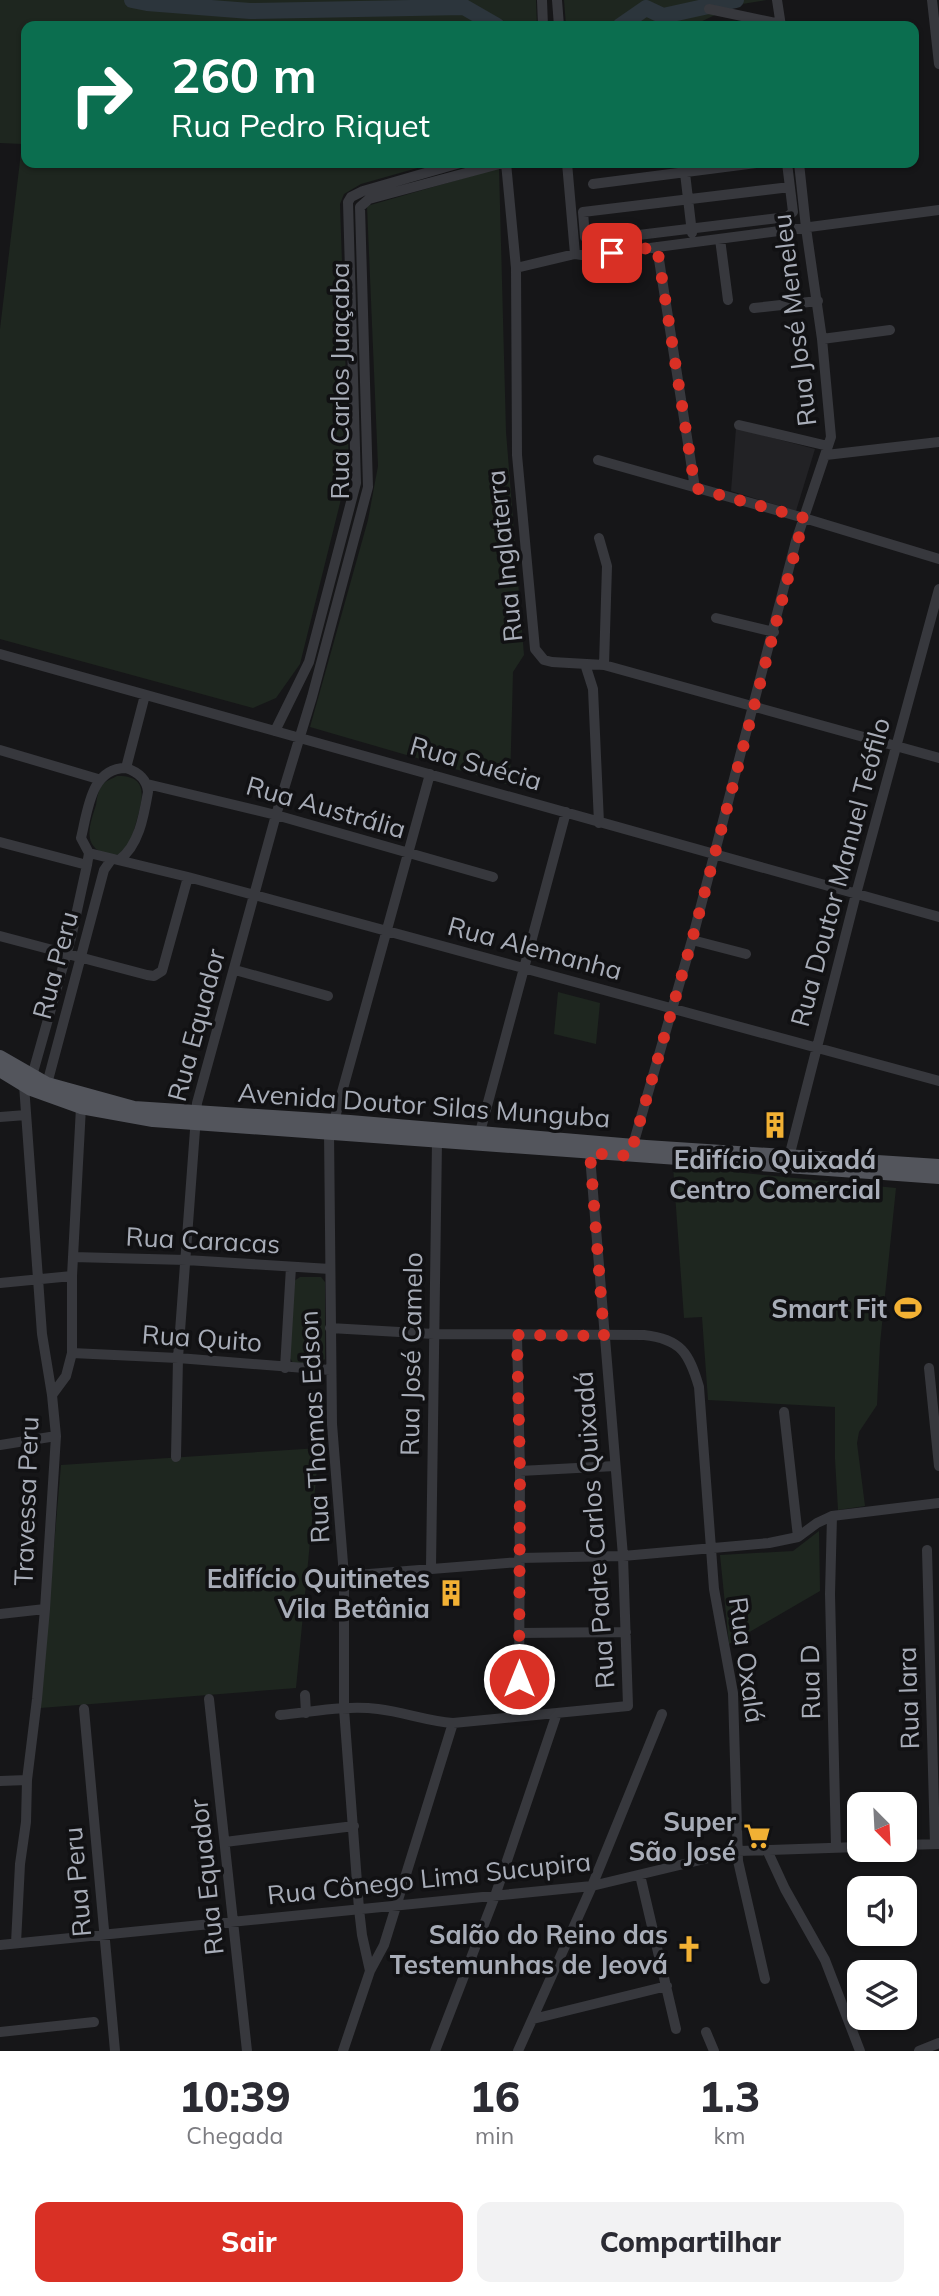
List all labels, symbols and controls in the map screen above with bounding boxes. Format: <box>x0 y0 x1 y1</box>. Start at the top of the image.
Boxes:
text: 260 m <box>171 44 317 105</box>
icon: right <box>56 49 147 140</box>
text: Rua Pedro Riquet <box>171 105 430 145</box>
street label: Rua José Meneleu <box>765 212 823 428</box>
pin <box>582 223 642 283</box>
icon: arrive <box>593 234 631 272</box>
street label: Rua Carlos Juaçaba <box>323 262 356 500</box>
street label: Rua Inglaterra <box>479 469 529 643</box>
street label: Rua Doutor Manuel Teófilo <box>783 714 897 1030</box>
street label: Rua Suécia <box>406 728 546 798</box>
street label: Rua Austrália <box>242 768 410 846</box>
street label: Rua Peru <box>25 907 85 1023</box>
street label: Rua Alemanha <box>444 909 626 987</box>
street label: Rua Equador <box>160 945 232 1105</box>
street label: Avenida Doutor Silas Munguba <box>237 1076 611 1134</box>
building icon: Edifício Quixadá Centro Comercial <box>760 1110 790 1140</box>
place label: Edifício Quixadá Centro Comercial <box>669 1143 881 1206</box>
street label: Rua Caracas <box>125 1219 281 1261</box>
street label: Rua José Camelo <box>393 1252 429 1456</box>
place label: Smart Fit <box>771 1292 887 1325</box>
sports icon: Smart Fit <box>893 1293 923 1323</box>
street label: Rua Thomas Edson <box>291 1310 337 1544</box>
street label: Rua Quito <box>141 1317 263 1359</box>
street label: Rua Padre Carlos Quixadá <box>566 1370 622 1690</box>
street label: Travessa Peru <box>7 1416 45 1586</box>
place label: Edifício Quitinetes Vila Betânia <box>207 1562 430 1625</box>
building icon: Edifício Quitinetes Vila Betânia <box>436 1578 466 1608</box>
street label: Rua Oxalá <box>722 1595 772 1725</box>
position arrow <box>482 1642 556 1716</box>
street label: Rua D <box>793 1644 827 1720</box>
street label: Rua Iara <box>890 1646 926 1750</box>
north arrow <box>847 1792 917 1862</box>
map controls <box>847 1792 917 2030</box>
street label: Rua Equador <box>181 1797 231 1957</box>
place label: Super São José <box>629 1805 737 1868</box>
supermarket icon: Super São José <box>742 1821 772 1851</box>
street label: Rua Peru <box>56 1826 98 1938</box>
street label: Rua Cônego Lima Sucupira <box>266 1845 592 1911</box>
button: sound <box>847 1876 917 1946</box>
place label: Salão do Reino das Testemunhas de Jeová <box>390 1918 668 1981</box>
church icon: Salão do Reino das Testemunhas de Jeová <box>674 1934 704 1964</box>
button: layers <box>847 1960 917 2030</box>
text: 10:39 <box>179 2070 291 2123</box>
text: 16 <box>469 2070 520 2123</box>
text: 1.3 <box>699 2070 760 2123</box>
text: Chegada <box>186 2121 283 2150</box>
text: min <box>475 2121 514 2150</box>
text: km <box>713 2121 745 2150</box>
button: Sair <box>35 2202 463 2282</box>
button: Compartilhar <box>477 2202 904 2282</box>

